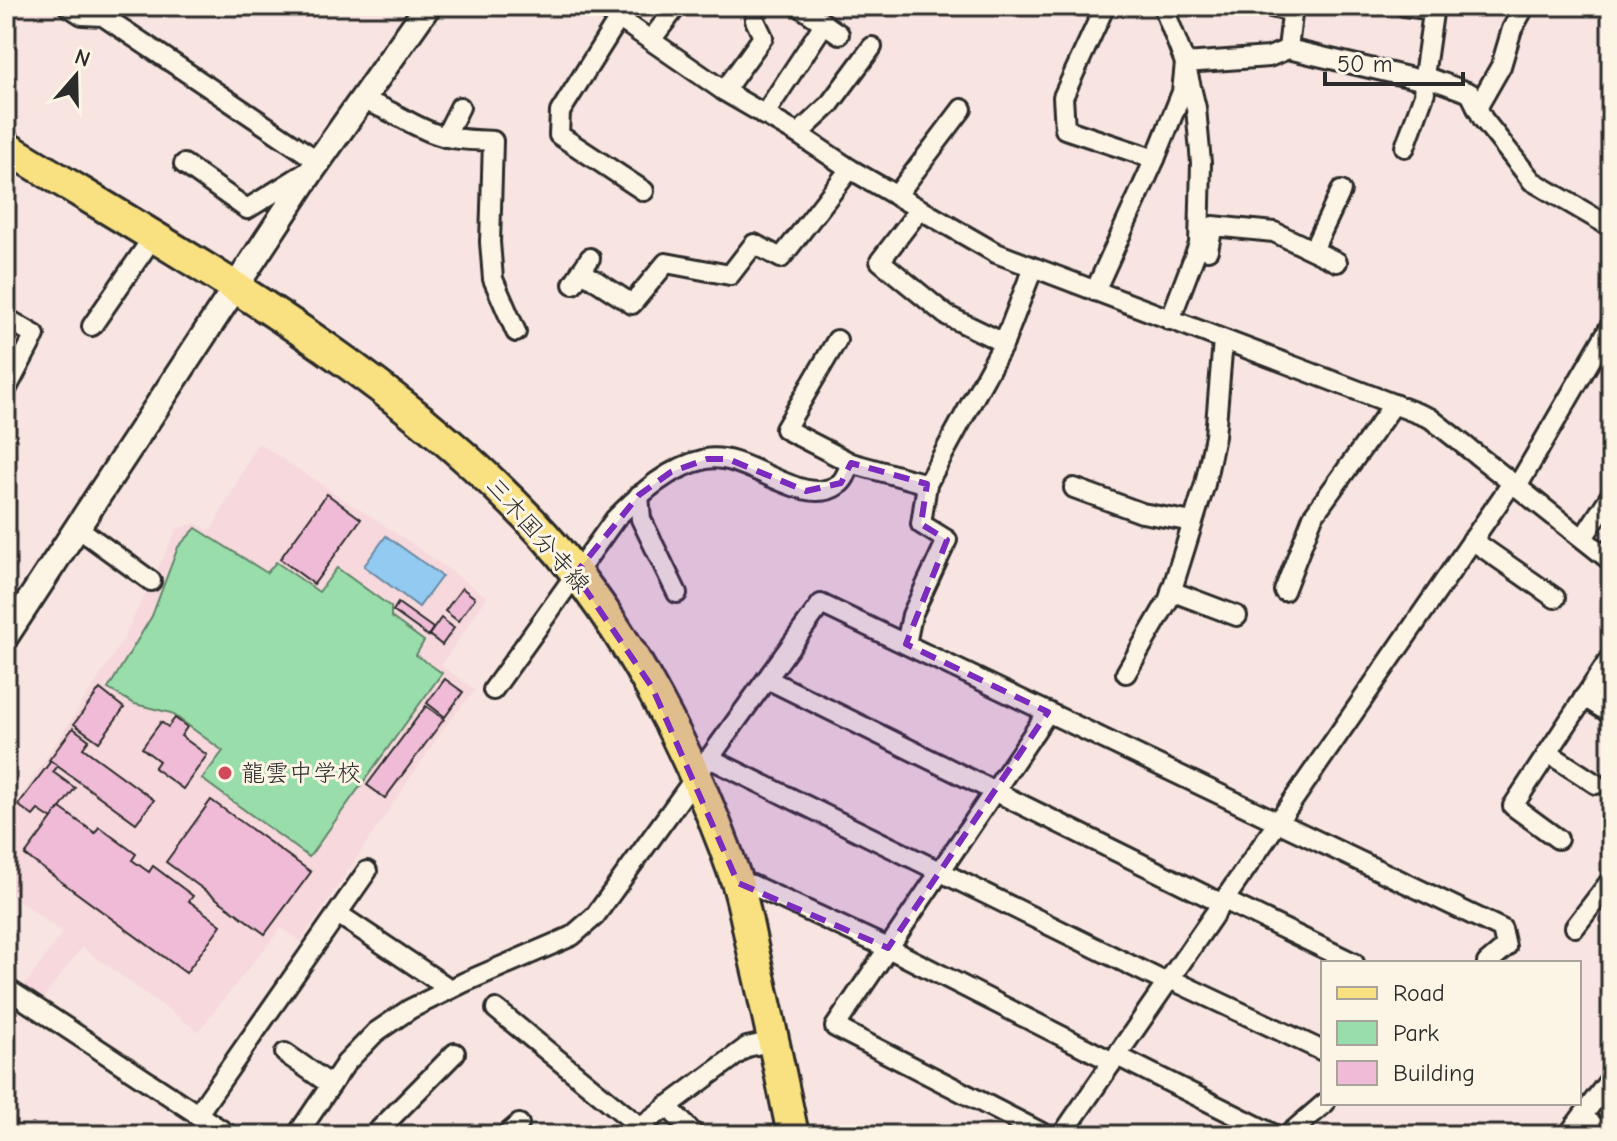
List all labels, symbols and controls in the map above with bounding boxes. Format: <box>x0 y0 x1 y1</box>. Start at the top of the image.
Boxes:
north arrow <box>36 36 116 116</box>
scale bar <box>1325 36 1463 86</box>
text: N <box>71 43 94 73</box>
text: 50 m <box>1337 50 1393 78</box>
street label: 三木国分寺線 <box>480 471 596 599</box>
place label: 龍雲中学校 <box>241 759 361 787</box>
marker: 龍雲中学校 <box>216 764 234 782</box>
legend <box>1321 961 1581 1105</box>
text: Road <box>1393 979 1445 1007</box>
text: Park <box>1393 1019 1439 1047</box>
text: Building <box>1393 1059 1475 1087</box>

